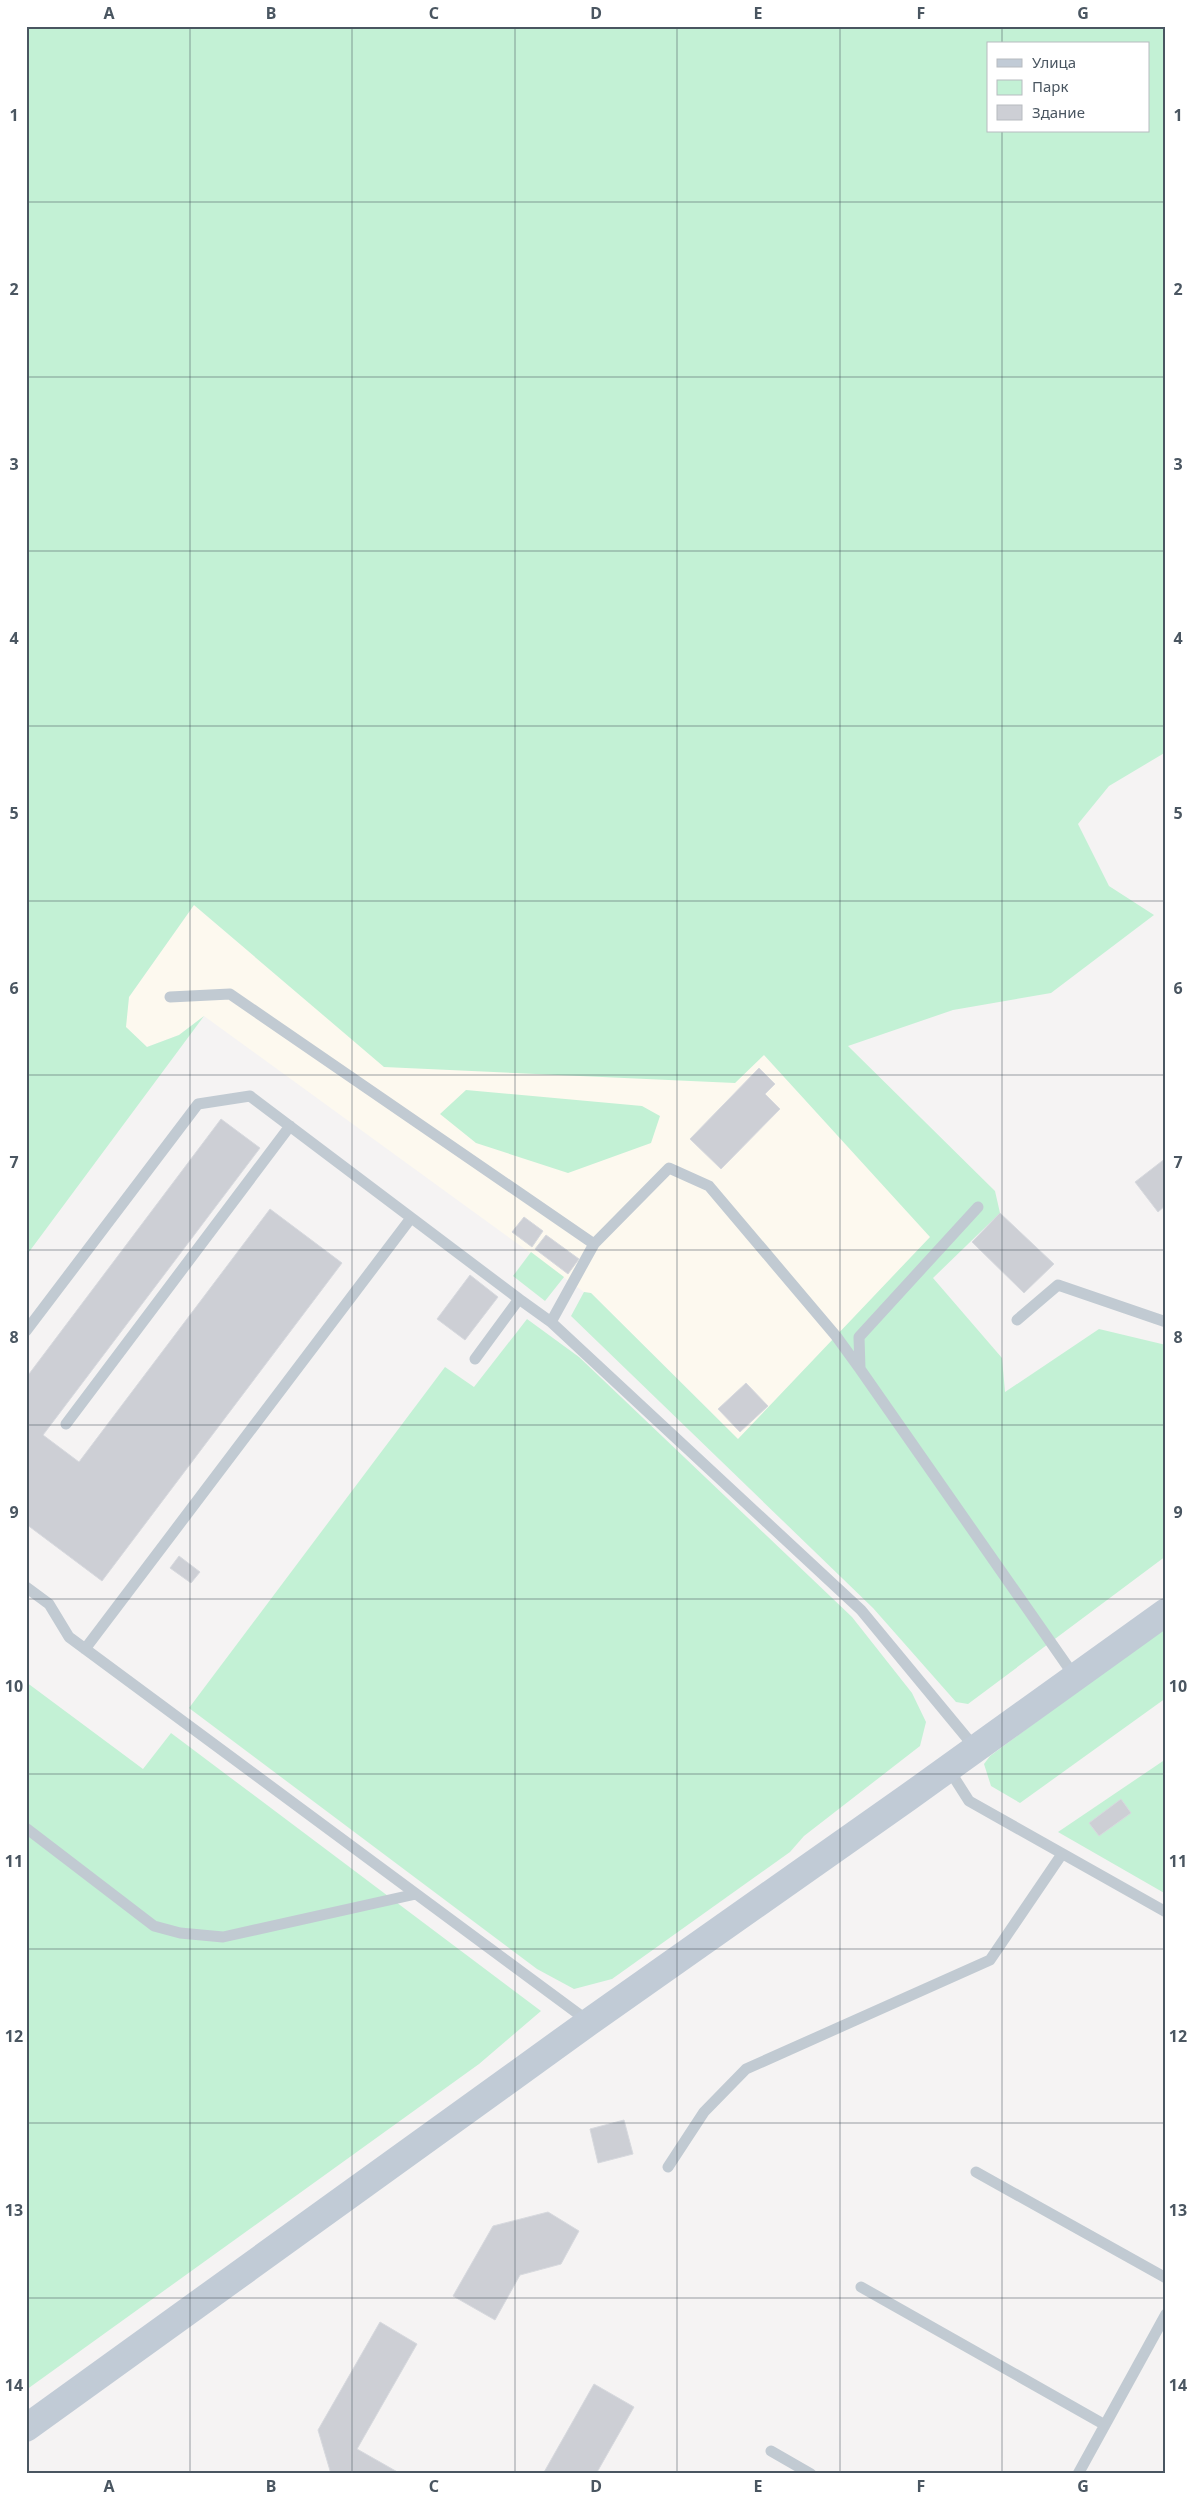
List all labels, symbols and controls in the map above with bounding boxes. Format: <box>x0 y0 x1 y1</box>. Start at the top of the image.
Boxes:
text: A <box>103 2 115 24</box>
text: B <box>266 2 276 24</box>
text: C <box>429 2 439 24</box>
text: D <box>590 2 602 24</box>
text: E <box>754 2 763 24</box>
text: F <box>917 2 925 24</box>
text: G <box>1077 2 1089 24</box>
legend <box>987 42 1150 132</box>
text: Улица <box>1032 52 1076 72</box>
text: Парк <box>1032 76 1068 96</box>
text: Здание <box>1032 102 1085 122</box>
text: 1 <box>9 104 19 126</box>
text: 1 <box>1173 104 1183 126</box>
text: 2 <box>9 278 19 300</box>
text: 2 <box>1173 278 1183 300</box>
text: 3 <box>9 453 19 475</box>
text: 3 <box>1173 453 1183 475</box>
text: 4 <box>9 627 19 649</box>
text: 4 <box>1173 627 1183 649</box>
text: 5 <box>9 802 19 824</box>
text: 5 <box>1173 802 1183 824</box>
text: 6 <box>9 977 19 999</box>
text: 6 <box>1173 977 1183 999</box>
text: 7 <box>9 1151 19 1173</box>
text: 7 <box>1173 1151 1183 1173</box>
text: 8 <box>9 1326 19 1348</box>
text: 8 <box>1173 1326 1183 1348</box>
text: 9 <box>9 1501 19 1523</box>
text: 9 <box>1173 1501 1183 1523</box>
text: 10 <box>5 1675 23 1697</box>
text: 10 <box>1169 1675 1187 1697</box>
text: 11 <box>5 1850 23 1872</box>
text: 11 <box>1169 1850 1187 1872</box>
text: 12 <box>5 2025 23 2047</box>
text: 12 <box>1169 2025 1187 2047</box>
text: 13 <box>5 2199 23 2221</box>
text: 13 <box>1169 2199 1187 2221</box>
text: 14 <box>5 2374 23 2396</box>
text: 14 <box>1169 2374 1187 2396</box>
text: A <box>103 2475 115 2497</box>
text: B <box>266 2475 276 2497</box>
text: C <box>429 2475 439 2497</box>
text: D <box>590 2475 602 2497</box>
text: E <box>754 2475 763 2497</box>
text: F <box>917 2475 925 2497</box>
text: G <box>1077 2475 1089 2497</box>

